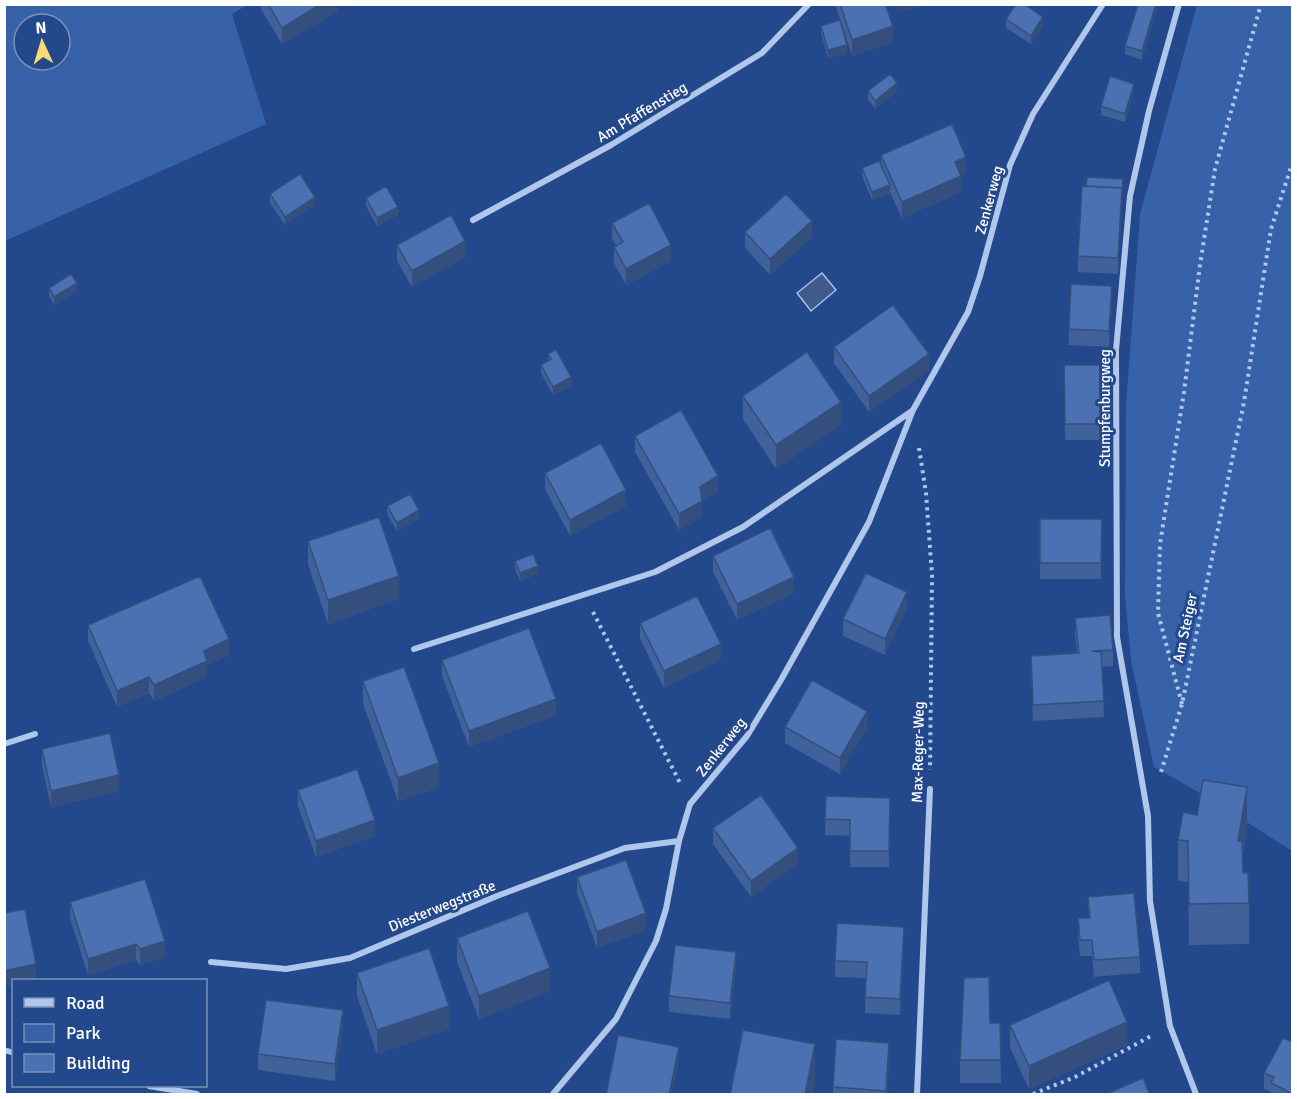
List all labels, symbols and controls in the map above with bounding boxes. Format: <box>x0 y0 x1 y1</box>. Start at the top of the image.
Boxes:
north arrow <box>12 12 72 72</box>
text: N <box>35 18 47 38</box>
street label: Am Pfaffenstieg <box>594 78 691 146</box>
street label: Zenkerweg <box>971 164 1007 236</box>
street label: Stumpfenburgweg <box>1096 349 1114 467</box>
street label: Am Steiger <box>1169 591 1201 664</box>
street label: Max-Reger-Weg <box>908 701 928 803</box>
street label: Zenkerweg <box>692 714 750 780</box>
street label: Diesterwegstraße <box>386 876 498 936</box>
legend <box>12 979 207 1087</box>
text: Road <box>66 992 105 1014</box>
text: Park <box>66 1022 101 1044</box>
text: Building <box>66 1052 130 1074</box>

